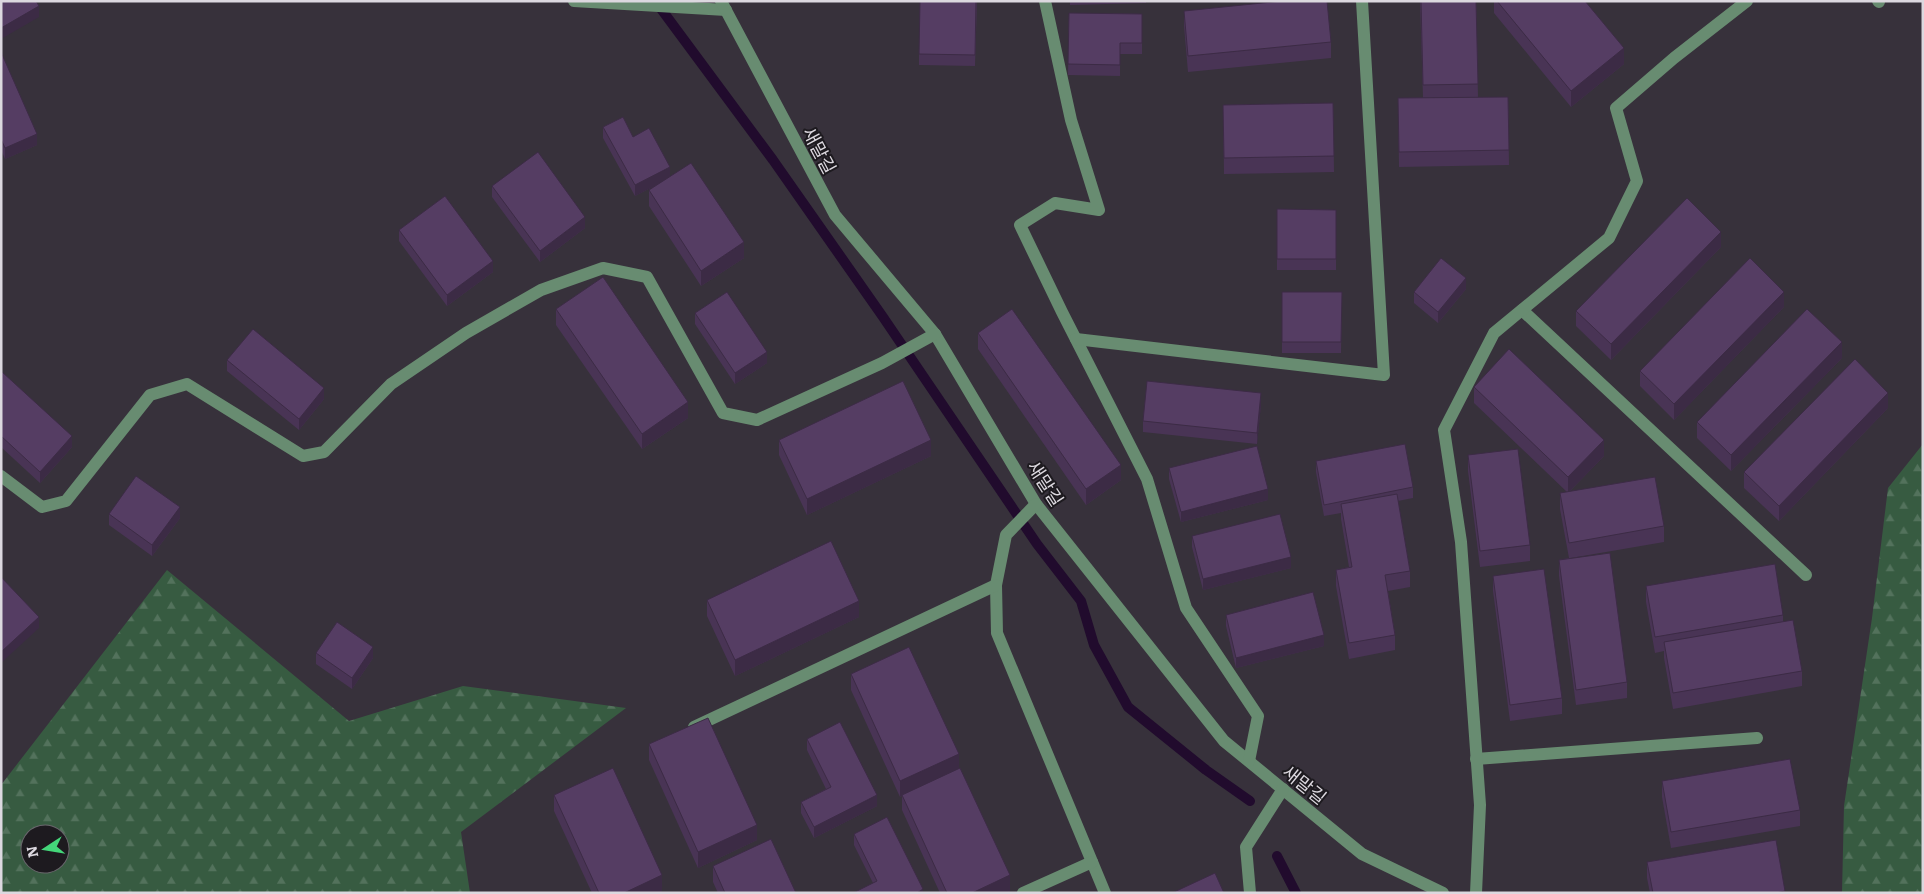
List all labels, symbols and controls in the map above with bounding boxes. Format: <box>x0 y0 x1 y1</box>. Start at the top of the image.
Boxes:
street label: 새말길 <box>796 122 844 178</box>
street label: 새말길 <box>1021 455 1071 511</box>
street label: 새말길 <box>1277 758 1333 810</box>
north arrow <box>20 824 70 874</box>
text: N <box>20 844 42 860</box>

